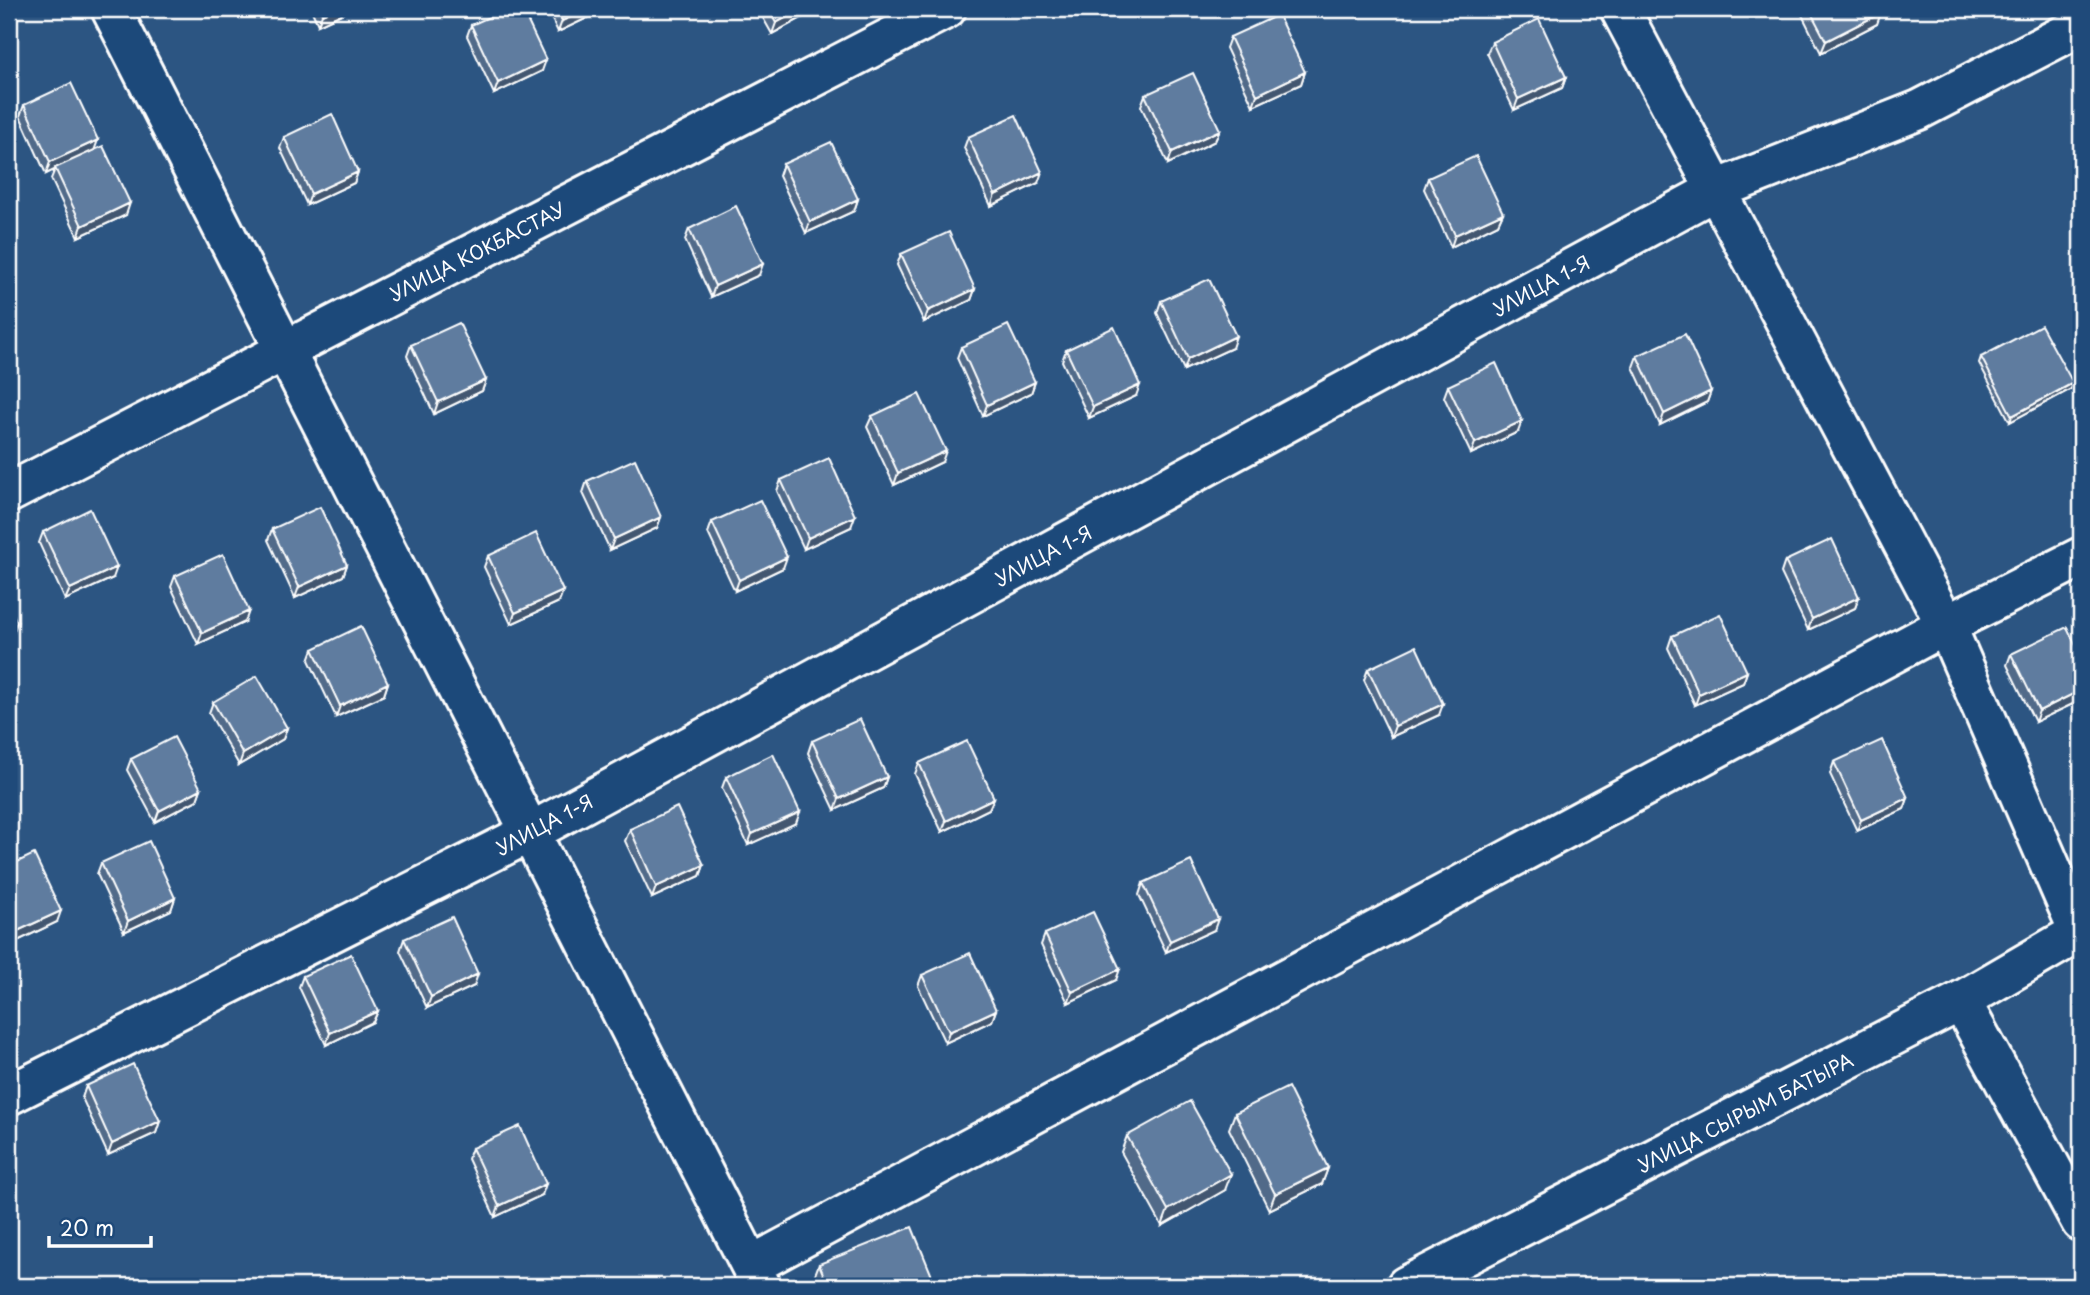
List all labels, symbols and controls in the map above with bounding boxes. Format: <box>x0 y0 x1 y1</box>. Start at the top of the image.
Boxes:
street label: УЛИЦА КОКБАСТАУ <box>384 194 570 307</box>
street label: УЛИЦА 1-Я <box>1487 248 1595 322</box>
street label: УЛИЦА 1-Я <box>989 518 1097 592</box>
street label: УЛИЦА 1-Я <box>490 787 598 861</box>
street label: УЛИЦА СЫРЫМ БАТЫРА <box>1632 1045 1858 1179</box>
scale bar <box>49 1204 150 1248</box>
text: 20 m <box>60 1211 114 1243</box>

